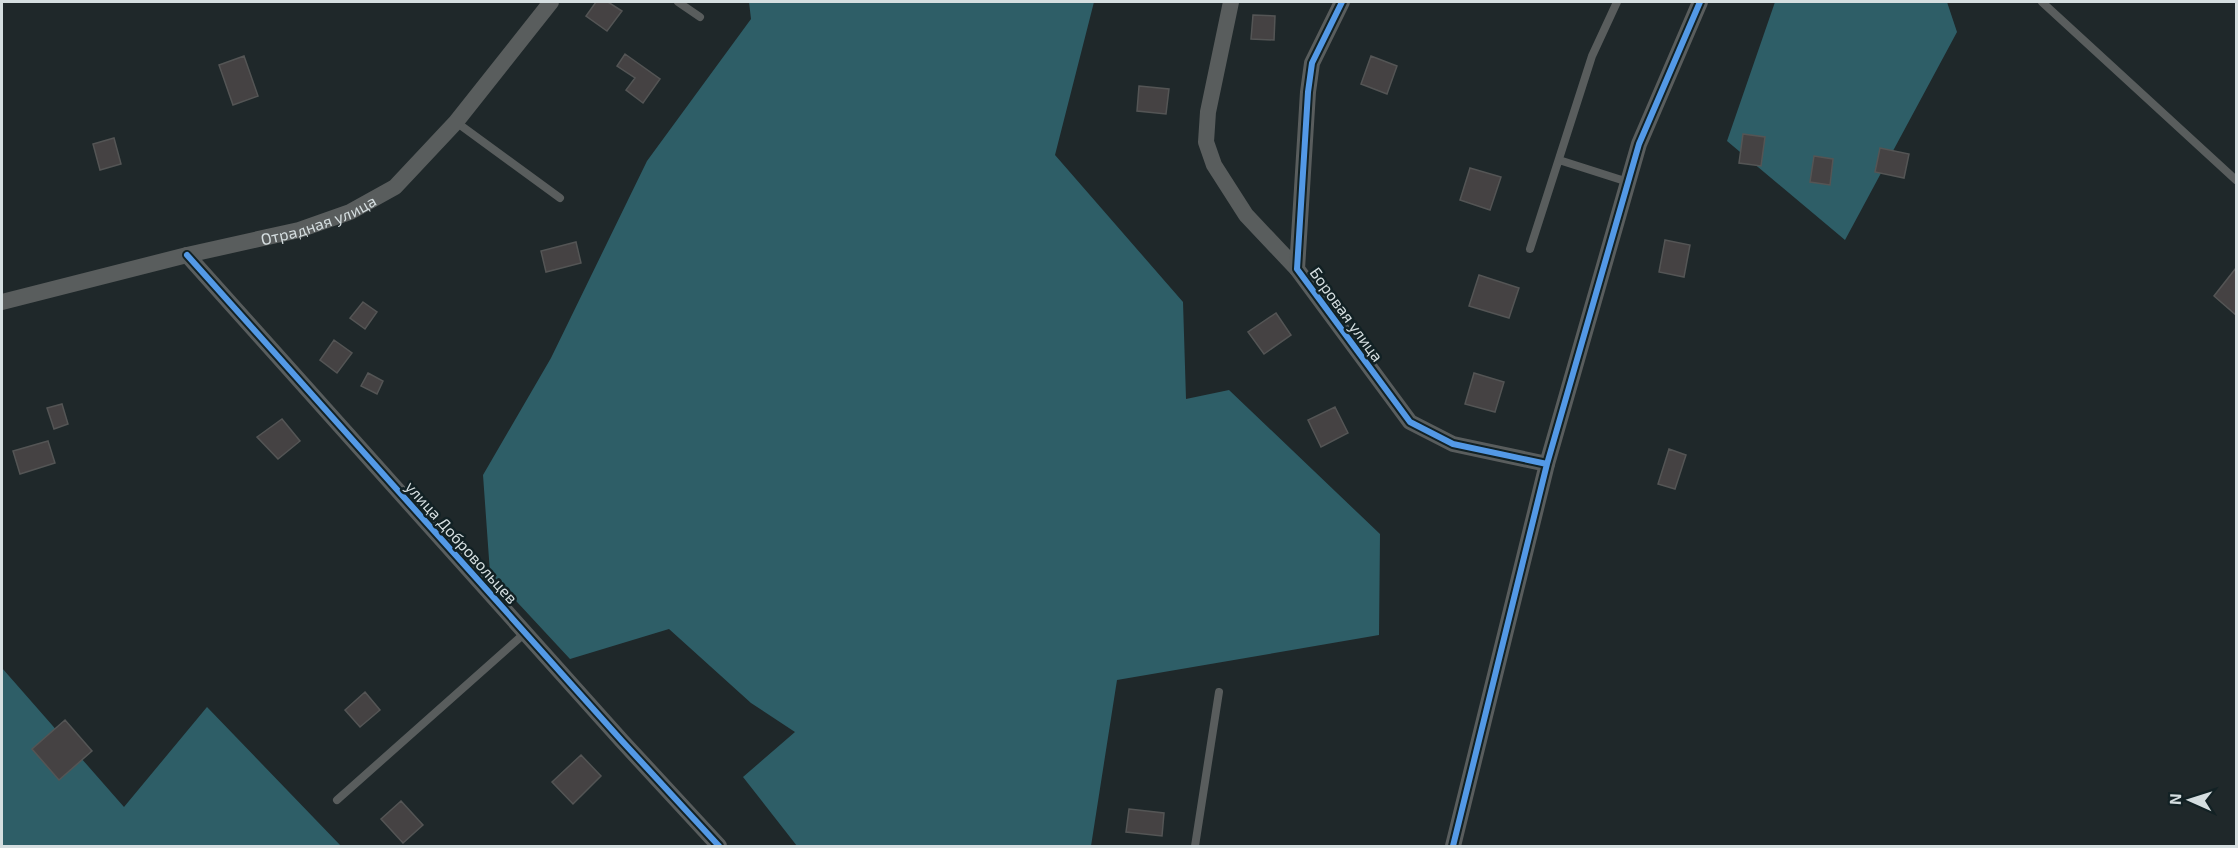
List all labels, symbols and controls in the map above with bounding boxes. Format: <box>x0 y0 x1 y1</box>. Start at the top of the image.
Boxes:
street label: Отрадная улица <box>259 190 379 248</box>
street label: Боровая улица <box>1306 263 1388 365</box>
street label: улица Добровольцев <box>401 477 522 608</box>
north arrow <box>2160 770 2220 830</box>
text: N <box>2165 793 2184 805</box>

